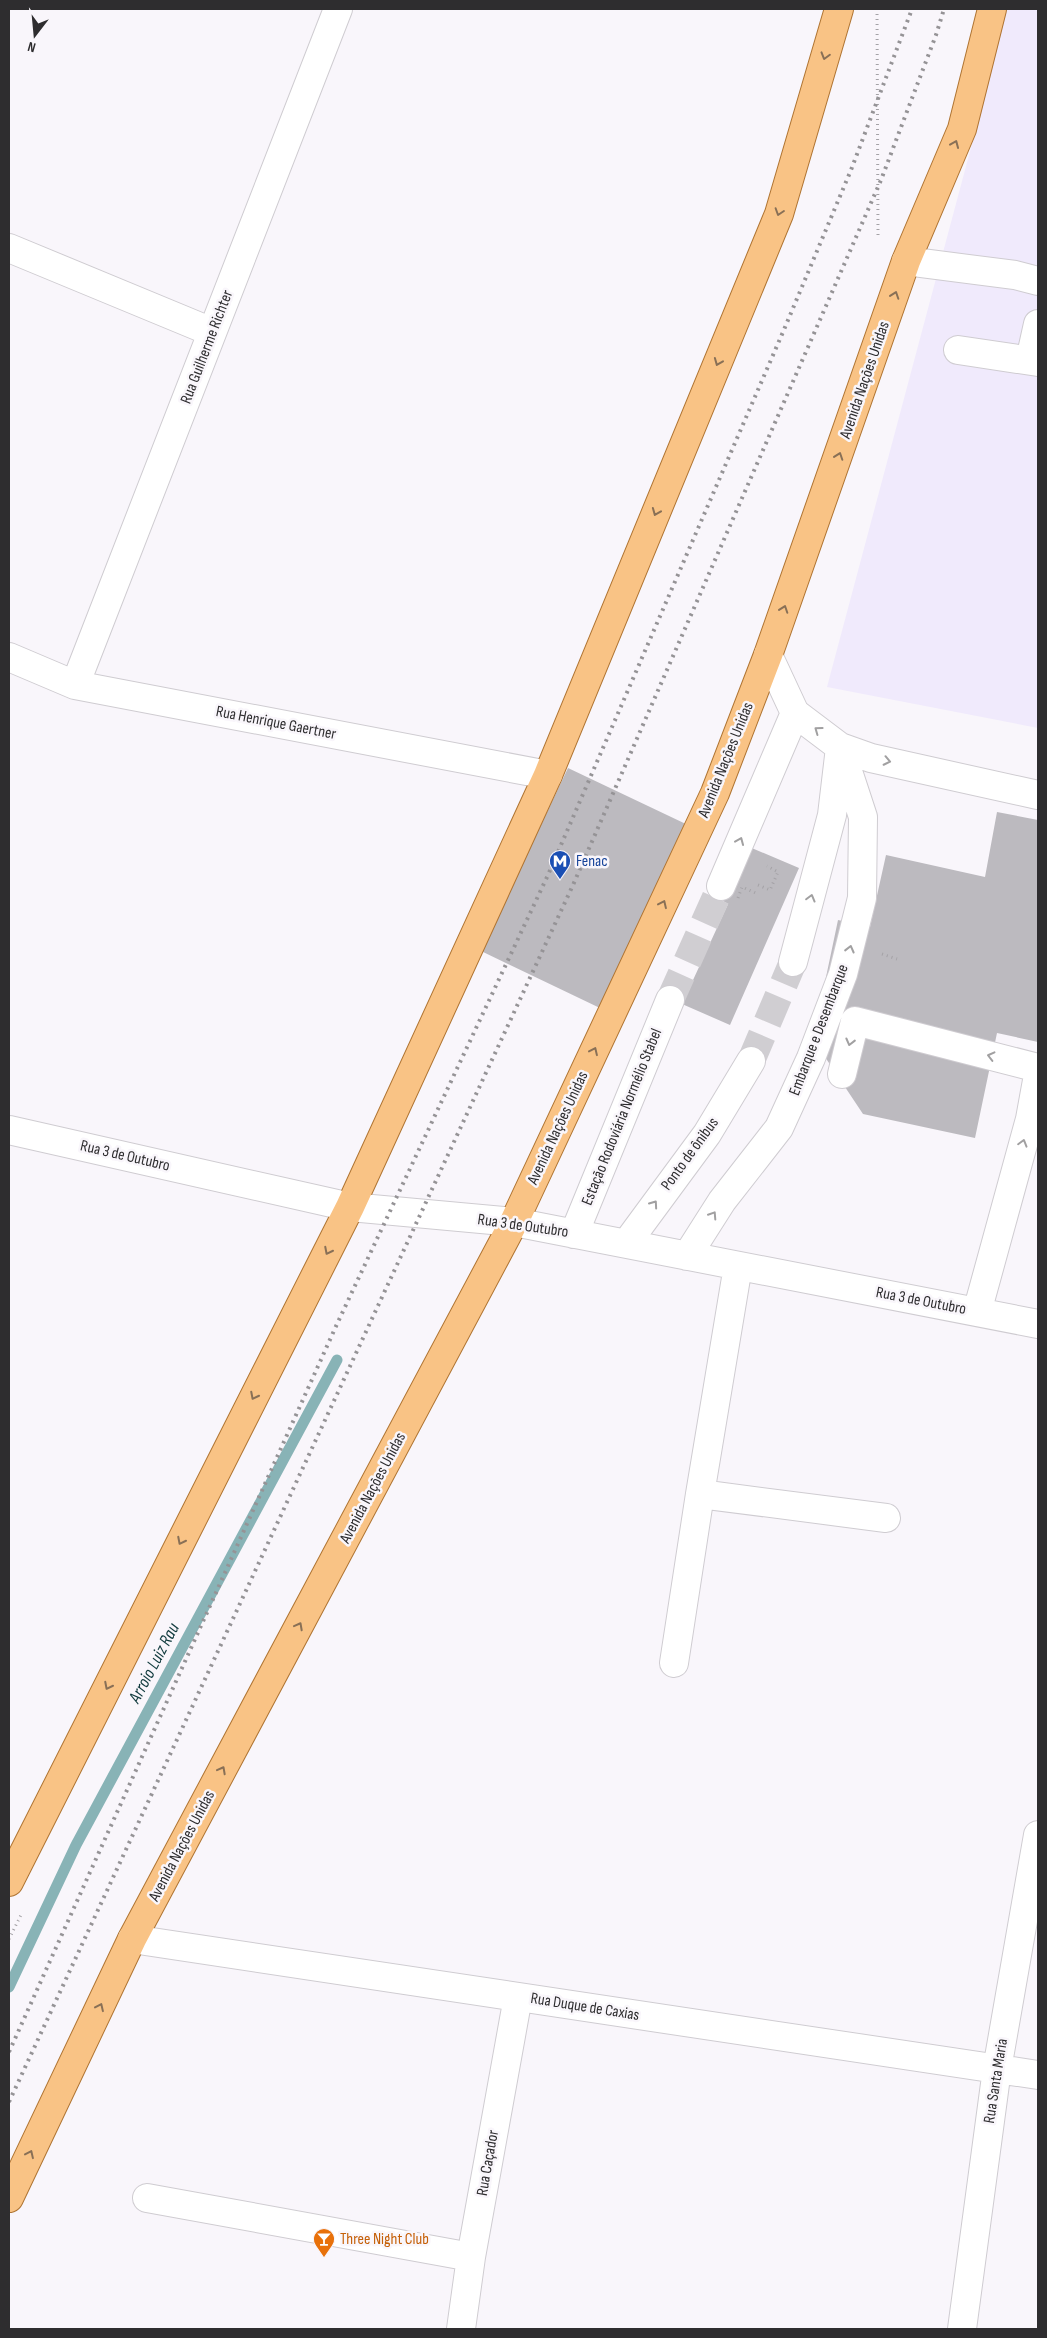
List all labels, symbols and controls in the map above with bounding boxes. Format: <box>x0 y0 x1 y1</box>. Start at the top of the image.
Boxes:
north arrow <box>10 10 60 60</box>
text: N <box>26 38 37 56</box>
one-way arrow <box>820 51 831 60</box>
one-way arrow <box>949 140 960 149</box>
one-way arrow <box>775 207 785 215</box>
street label: Rua Guilherme Richter <box>177 287 238 406</box>
one-way arrow <box>889 291 899 300</box>
street label: Avenida Nações Unidas <box>836 319 894 442</box>
one-way arrow <box>714 357 724 366</box>
one-way arrow <box>833 452 843 460</box>
one-way arrow <box>652 507 662 516</box>
one-way arrow <box>779 605 789 614</box>
street label: Avenida Nações Unidas <box>694 699 758 821</box>
street label: Rua Henrique Gaertner <box>214 702 338 744</box>
one-way arrow <box>814 727 824 736</box>
one-way arrow <box>882 756 891 766</box>
one-way arrow <box>734 837 745 846</box>
metro station icon: Fenac <box>548 849 572 880</box>
place label: Fenac <box>576 852 608 871</box>
one-way arrow <box>805 894 816 903</box>
one-way arrow <box>657 900 667 909</box>
one-way arrow <box>844 944 855 953</box>
street label: Embarque e Desembarque <box>785 962 853 1098</box>
street label: Estação Rodoviária Normélio Stabel <box>578 1026 666 1208</box>
one-way arrow <box>845 1038 856 1047</box>
one-way arrow <box>588 1047 599 1056</box>
one-way arrow <box>986 1051 995 1062</box>
street label: Avenida Nações Unidas <box>523 1068 593 1189</box>
street label: Ponto de ônibus <box>657 1114 723 1194</box>
street label: Rua 3 de Outubro <box>78 1136 172 1176</box>
one-way arrow <box>1017 1139 1028 1148</box>
one-way arrow <box>648 1200 657 1210</box>
street label: Rua 3 de Outubro <box>476 1210 570 1242</box>
one-way arrow <box>707 1211 716 1221</box>
one-way arrow <box>324 1245 334 1254</box>
street label: Rua 3 de Outubro <box>874 1283 968 1319</box>
one-way arrow <box>250 1390 260 1399</box>
street label: Avenida Nações Unidas <box>335 1429 410 1548</box>
one-way arrow <box>177 1535 187 1544</box>
water label: Arroio Luiz Rau <box>124 1619 184 1707</box>
one-way arrow <box>293 1623 303 1632</box>
one-way arrow <box>104 1680 114 1689</box>
one-way arrow <box>216 1766 226 1775</box>
street label: Avenida Nações Unidas <box>144 1787 219 1906</box>
street label: Rua Duque de Caxias <box>529 1989 641 2025</box>
one-way arrow <box>93 2003 104 2012</box>
street label: Rua Santa Maria <box>980 2037 1012 2125</box>
street label: Rua Caçador <box>473 2128 503 2197</box>
one-way arrow <box>23 2150 34 2159</box>
bar icon: Three Night Club <box>312 2227 336 2258</box>
place label: Three Night Club <box>340 2230 429 2249</box>

